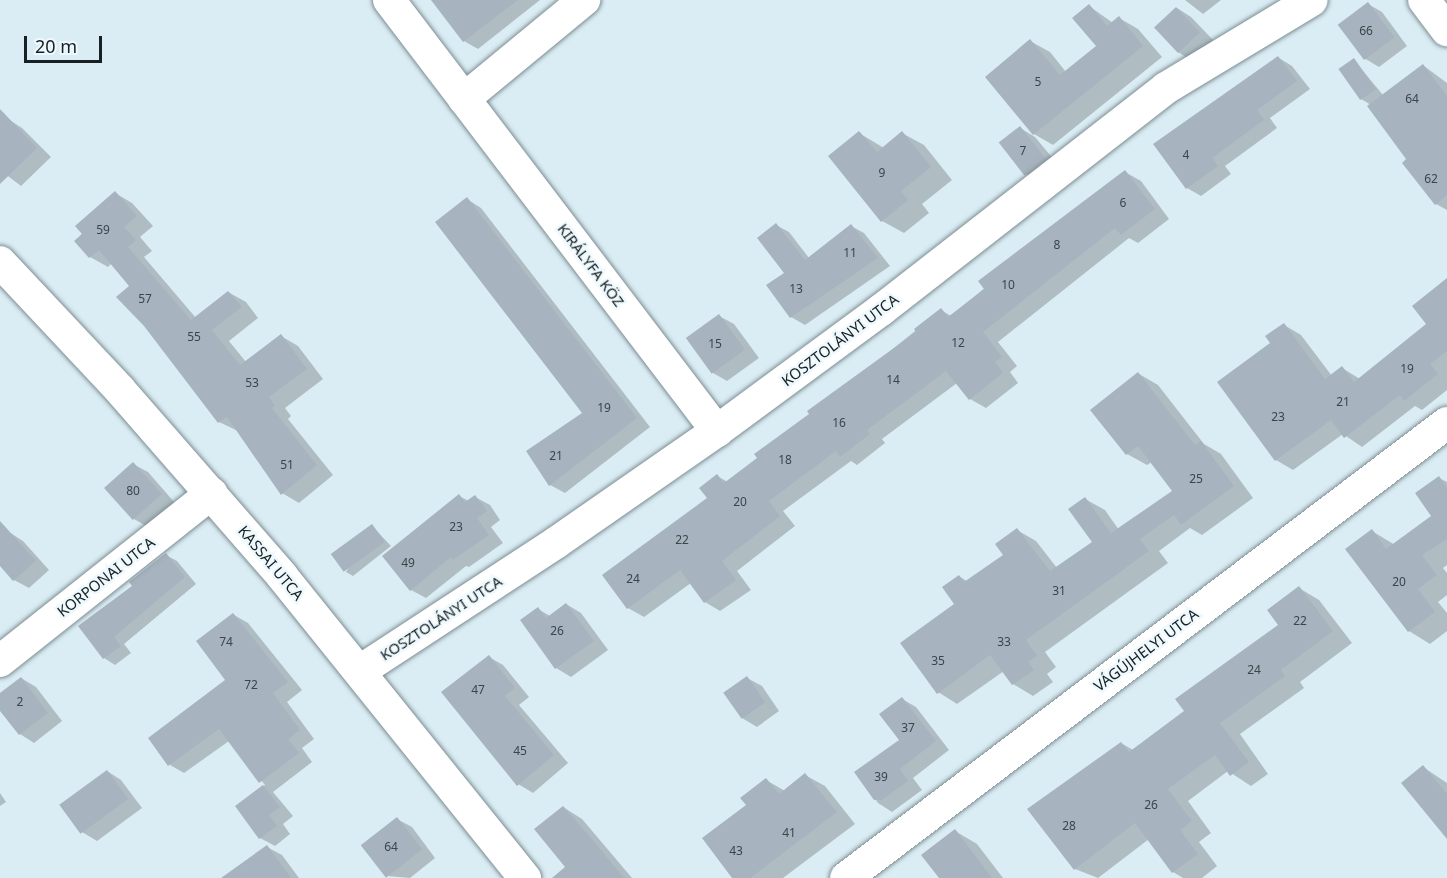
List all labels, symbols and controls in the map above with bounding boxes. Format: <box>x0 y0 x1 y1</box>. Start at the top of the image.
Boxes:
scale bar <box>27 24 105 62</box>
house number: 66 <box>1359 24 1373 38</box>
text: 20 m <box>35 34 77 58</box>
house number: 5 <box>1035 75 1041 89</box>
house number: 64 <box>1405 92 1419 106</box>
house number: 7 <box>1020 144 1026 158</box>
house number: 4 <box>1183 148 1189 162</box>
house number: 9 <box>879 166 885 180</box>
house number: 62 <box>1424 172 1438 186</box>
house number: 6 <box>1120 196 1126 210</box>
street label: KIRÁLYFA KÖZ <box>554 220 628 310</box>
house number: 59 <box>96 223 110 237</box>
house number: 8 <box>1054 238 1060 252</box>
house number: 11 <box>843 246 857 260</box>
house number: 10 <box>1001 278 1015 292</box>
house number: 13 <box>789 282 803 296</box>
street label: KOSZTOLÁNYI UTCA <box>778 290 902 390</box>
house number: 57 <box>138 292 152 306</box>
house number: 55 <box>187 330 201 344</box>
house number: 12 <box>951 336 965 350</box>
house number: 15 <box>708 337 722 351</box>
house number: 19 <box>1400 362 1414 376</box>
house number: 14 <box>886 373 900 387</box>
house number: 53 <box>245 376 259 390</box>
house number: 21 <box>1336 395 1350 409</box>
house number: 19 <box>597 401 611 415</box>
house number: 23 <box>1271 410 1285 424</box>
house number: 16 <box>832 416 846 430</box>
house number: 21 <box>549 449 563 463</box>
house number: 18 <box>778 453 792 467</box>
house number: 51 <box>280 458 294 472</box>
house number: 25 <box>1189 472 1203 486</box>
house number: 80 <box>126 484 140 498</box>
house number: 20 <box>733 495 747 509</box>
house number: 23 <box>449 520 463 534</box>
street label: KASSAI UTCA <box>235 522 307 604</box>
street label: KORPONAI UTCA <box>54 533 158 621</box>
house number: 22 <box>675 533 689 547</box>
house number: 49 <box>401 556 415 570</box>
street label: KOSZTOLÁNYI UTCA <box>377 572 505 664</box>
house number: 24 <box>626 572 640 586</box>
house number: 20 <box>1392 575 1406 589</box>
house number: 31 <box>1052 584 1066 598</box>
street label: VÁGÚJHELYI UTCA <box>1090 605 1202 695</box>
house number: 22 <box>1293 614 1307 628</box>
house number: 26 <box>550 624 564 638</box>
house number: 74 <box>219 635 233 649</box>
house number: 33 <box>997 635 1011 649</box>
house number: 35 <box>931 654 945 668</box>
house number: 24 <box>1247 663 1261 677</box>
house number: 72 <box>244 678 258 692</box>
house number: 47 <box>471 683 485 697</box>
house number: 2 <box>17 695 23 709</box>
house number: 37 <box>901 721 915 735</box>
house number: 45 <box>513 744 527 758</box>
house number: 39 <box>874 770 888 784</box>
house number: 26 <box>1144 798 1158 812</box>
house number: 28 <box>1062 819 1076 833</box>
house number: 41 <box>782 826 796 840</box>
house number: 64 <box>384 840 398 854</box>
house number: 43 <box>729 844 743 858</box>

